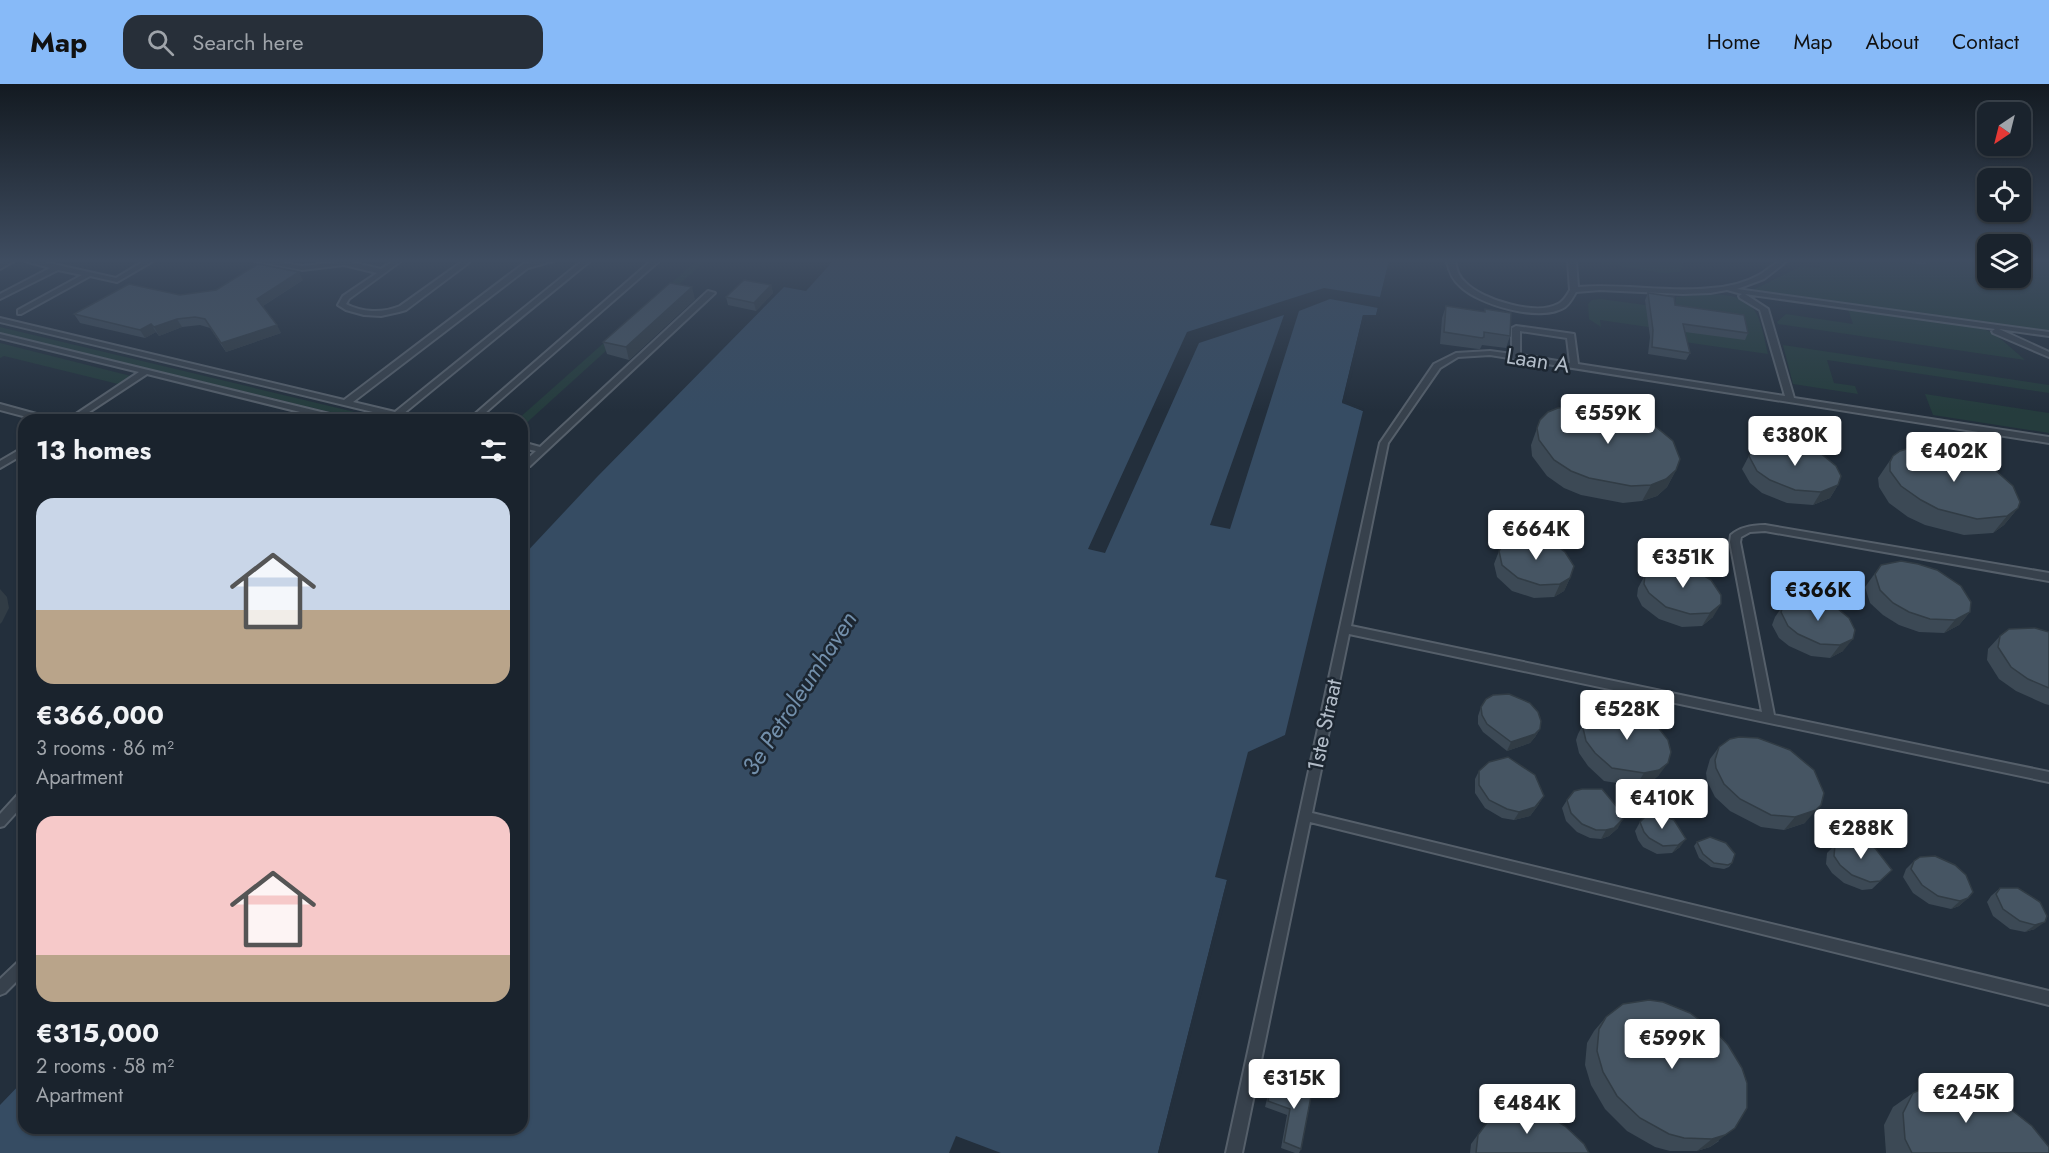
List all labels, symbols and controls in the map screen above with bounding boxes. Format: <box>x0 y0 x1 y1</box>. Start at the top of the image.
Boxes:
search box <box>123 15 543 69</box>
text: Map <box>30 22 87 63</box>
icon: search <box>144 26 177 59</box>
text: Search here <box>192 26 304 58</box>
text: Home <box>1707 27 1760 57</box>
text: Map <box>1793 27 1833 57</box>
text: About <box>1866 27 1919 57</box>
text: Contact <box>1952 27 2019 57</box>
north arrow <box>1977 102 2031 156</box>
map controls <box>1977 102 2031 288</box>
button: locate <box>1977 168 2031 222</box>
button: layers <box>1977 234 2031 288</box>
street label: Laan A <box>1504 339 1572 381</box>
pin: €559K <box>1566 394 1650 445</box>
text: €559K <box>1575 399 1641 428</box>
pin: €380K <box>1753 416 1837 467</box>
text: €380K <box>1762 421 1828 450</box>
text: 13 homes <box>36 431 151 469</box>
pin: €402K <box>1912 432 1996 483</box>
icon: filters <box>477 434 510 467</box>
text: €402K <box>1920 437 1988 466</box>
pin: €664K <box>1494 510 1578 561</box>
text: €664K <box>1502 515 1570 544</box>
icon: home <box>219 537 327 645</box>
pin: €351K <box>1641 538 1725 589</box>
text: €351K <box>1652 543 1714 572</box>
pin: €366K <box>1776 571 1860 622</box>
text: €366K <box>1785 576 1851 605</box>
water label: 3e Petroleumhaven <box>733 604 865 782</box>
street label: 1ste Straat <box>1299 675 1349 774</box>
pin: €528K <box>1585 690 1669 741</box>
text: €528K <box>1594 695 1660 724</box>
text: €366,000 <box>36 696 164 734</box>
text: 3 rooms · 86 m² <box>36 734 174 763</box>
text: Apartment <box>36 763 123 792</box>
pin: €410K <box>1620 779 1704 830</box>
text: €410K <box>1630 784 1694 813</box>
pin: €288K <box>1819 809 1903 860</box>
text: €288K <box>1828 814 1894 843</box>
icon: home <box>219 855 327 963</box>
text: €315,000 <box>36 1014 159 1052</box>
pin: €599K <box>1630 1019 1714 1070</box>
text: €599K <box>1639 1024 1705 1053</box>
text: 2 rooms · 58 m² <box>36 1052 174 1081</box>
pin: €315K <box>1252 1059 1336 1110</box>
text: €315K <box>1263 1064 1325 1093</box>
pin: €245K <box>1924 1073 2008 1124</box>
text: €245K <box>1932 1078 2000 1107</box>
text: Apartment <box>36 1081 123 1110</box>
pin: €484K <box>1485 1084 1569 1135</box>
text: €484K <box>1493 1089 1561 1118</box>

